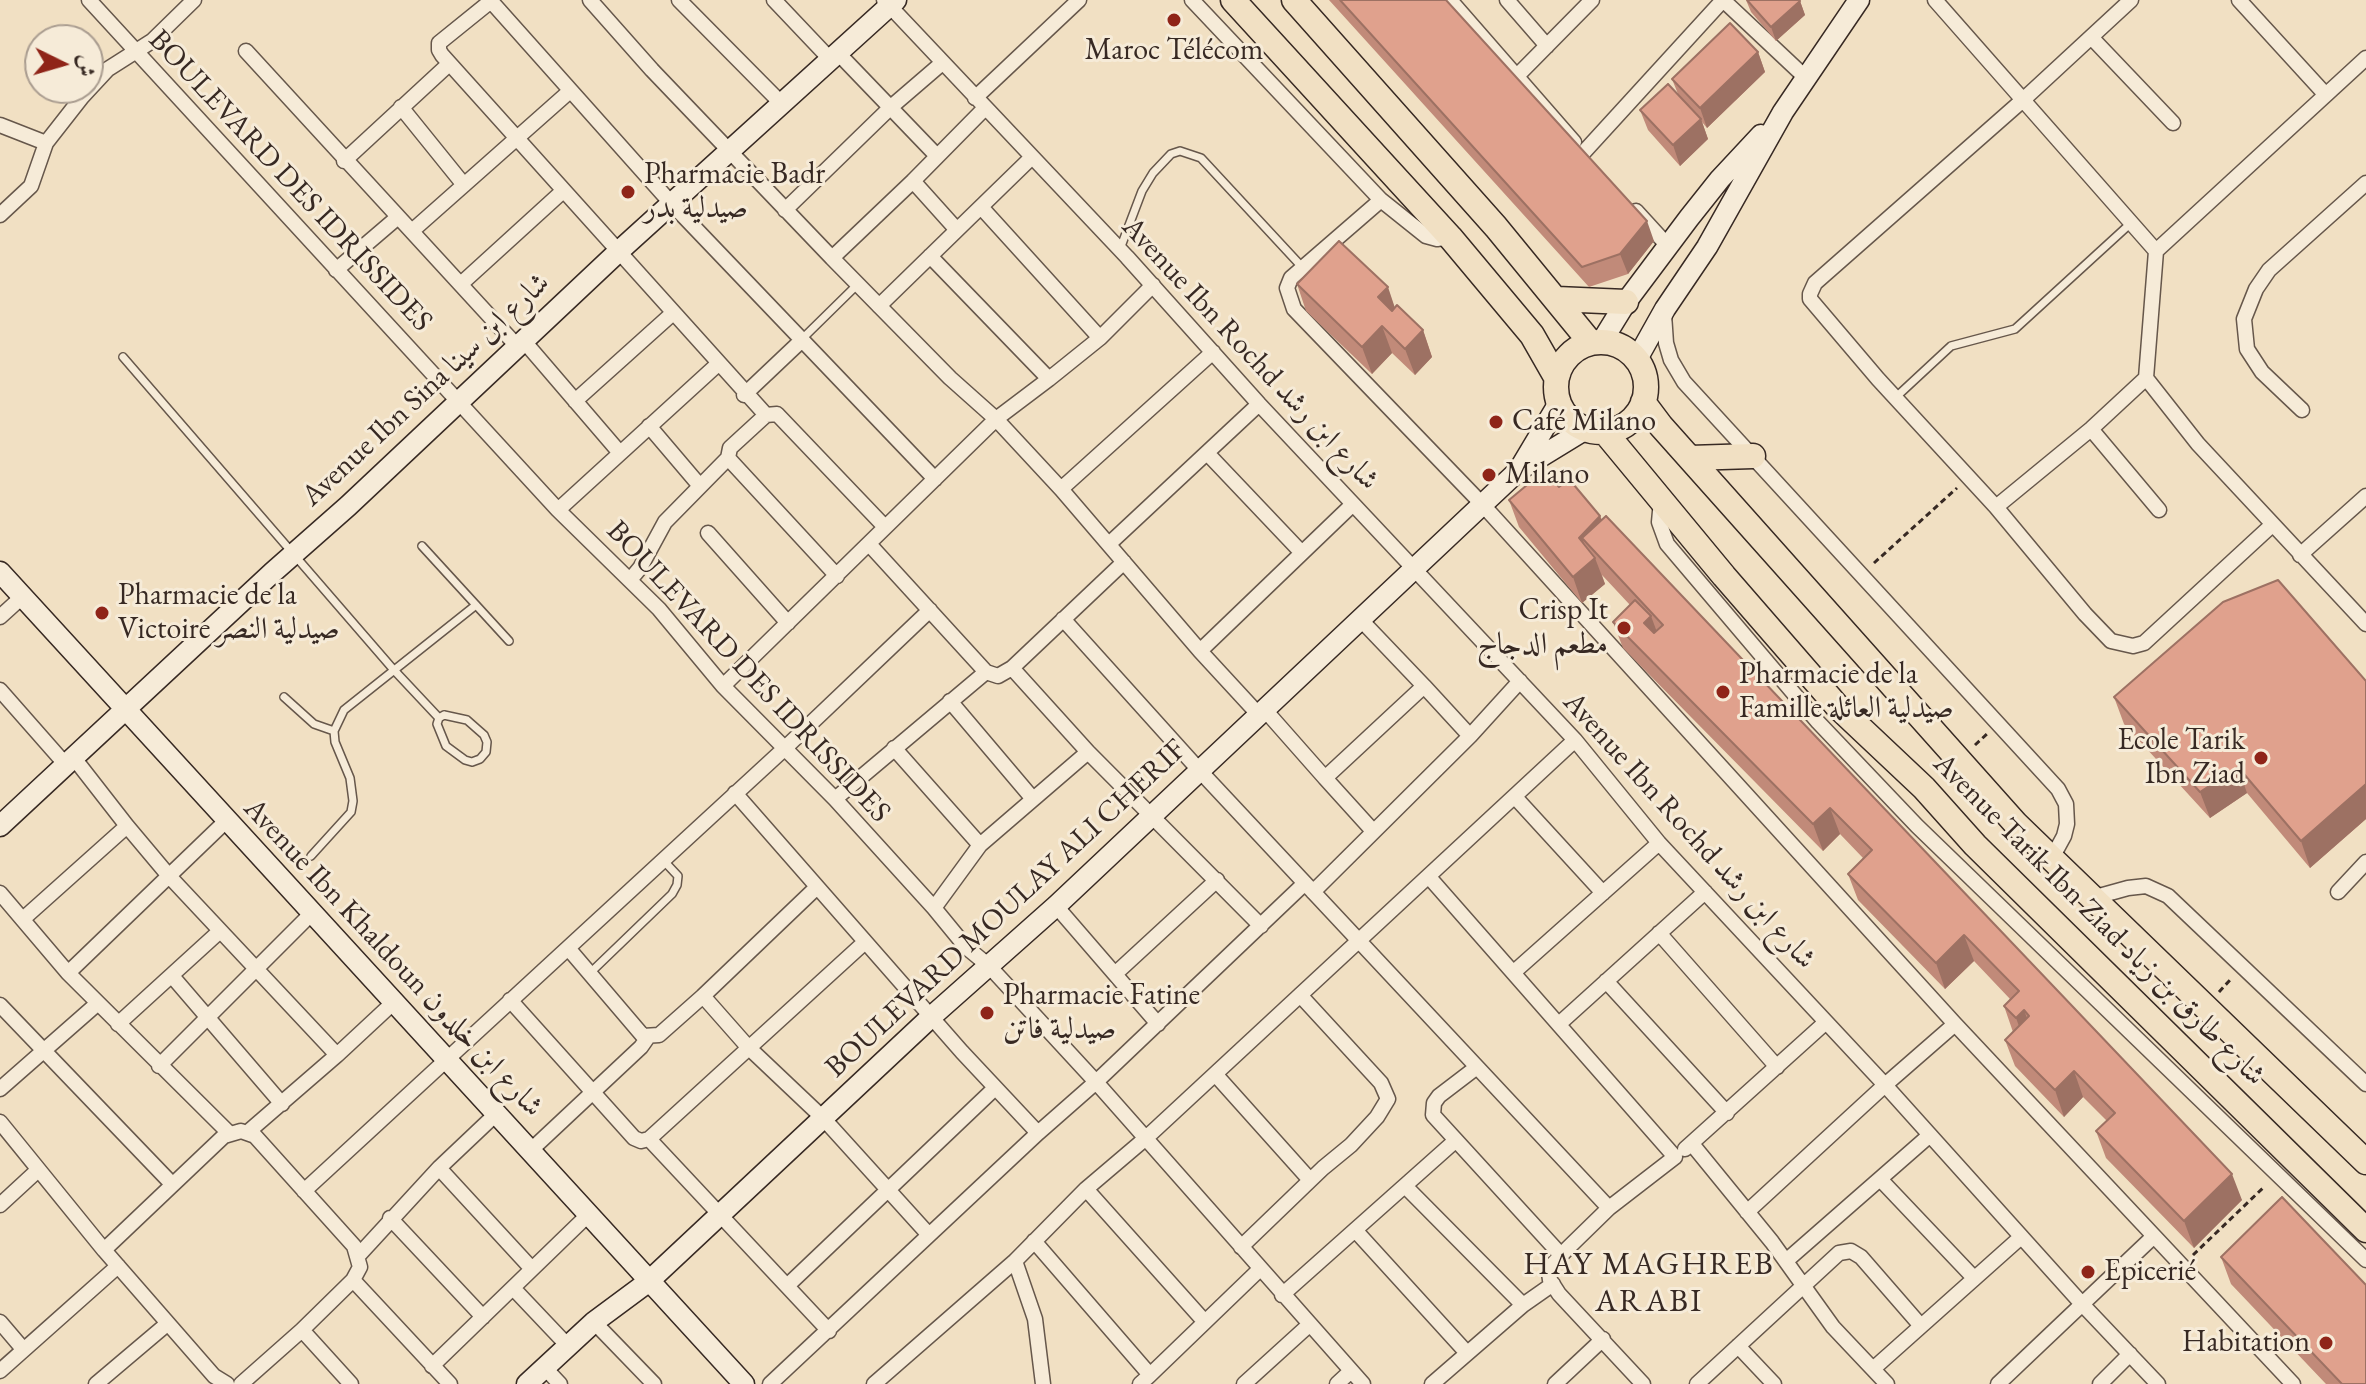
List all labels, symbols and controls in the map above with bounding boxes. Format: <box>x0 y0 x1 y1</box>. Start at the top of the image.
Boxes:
marker: Maroc Télécom <box>1165 11 1183 29</box>
street label: BOULEVARD DES IDRISSIDES <box>141 23 439 339</box>
north arrow <box>24 24 104 104</box>
place label: Maroc Télécom <box>1085 33 1263 69</box>
text: ش <box>71 54 102 78</box>
place label: Pharmacie Badr صيدلية بدر <box>644 157 825 228</box>
marker: Pharmacie Badr صيدلية بدر <box>619 183 637 201</box>
street label: Avenue Ibn Rochd شارع ابن رشد <box>1114 210 1386 498</box>
street label: Avenue Ibn Sina شارع ابن سينا <box>294 266 558 514</box>
place label: Café Milano <box>1512 404 1656 440</box>
marker: Café Milano <box>1487 413 1505 431</box>
place label: Milano <box>1505 457 1589 493</box>
marker: Milano <box>1480 466 1498 484</box>
street label: BOULEVARD DES IDRISSIDES <box>599 514 897 830</box>
place label: Pharmacie de la Victoire صيدلية النصر <box>118 578 340 648</box>
place label: Crisp It مطعم الدجاج <box>1477 593 1608 664</box>
marker: Pharmacie de la Victoire صيدلية النصر <box>93 604 111 622</box>
marker: Crisp It مطعم الدجاج <box>1615 619 1633 637</box>
place label: Pharmacie de la Famille صيدلية العائلة <box>1739 657 1954 728</box>
marker: Pharmacie de la Famille صيدلية العائلة <box>1714 683 1732 701</box>
street label: Avenue Ibn Rochd شارع ابن رشد <box>1555 685 1823 977</box>
place label: Ecole Tarik Ibn Ziad <box>2118 723 2245 794</box>
street label: BOULEVARD MOULAY ALI CHERIF <box>818 732 1194 1086</box>
street label: Avenue Tarik Ibn Ziad شارع طارق بن زياد <box>1925 746 2273 1094</box>
marker: Ecole Tarik Ibn Ziad <box>2252 749 2270 767</box>
street label: Avenue Ibn Khaldoun شارع ابن خلدون <box>236 791 550 1125</box>
place label: Pharmacie Fatine صيدلية فاتن <box>1003 978 1200 1048</box>
marker: Pharmacie Fatine صيدلية فاتن <box>978 1004 996 1022</box>
district label: HAY MAGHREB ARABI <box>1523 1246 1775 1321</box>
place label: Epicerié <box>2104 1254 2196 1290</box>
marker: Epicerié <box>2079 1263 2097 1281</box>
place label: Habitation <box>2182 1325 2310 1361</box>
marker: Habitation <box>2317 1334 2335 1352</box>

